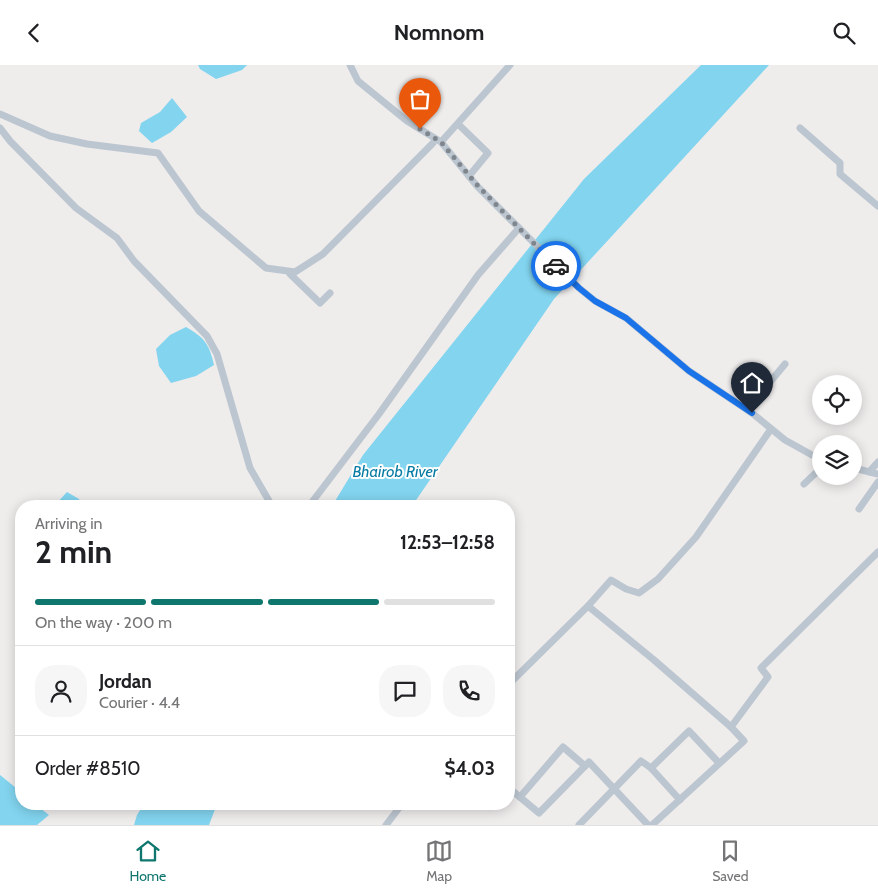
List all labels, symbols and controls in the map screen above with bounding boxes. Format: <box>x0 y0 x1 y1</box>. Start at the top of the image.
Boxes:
icon: back <box>20 19 48 47</box>
text: Nomnom <box>394 19 484 46</box>
icon: search <box>830 19 858 47</box>
pin <box>399 78 441 129</box>
icon: bag <box>406 85 434 113</box>
courier <box>531 241 581 291</box>
icon: car <box>542 252 570 280</box>
pin <box>731 362 773 413</box>
icon: home <box>738 369 766 397</box>
map controls <box>812 375 862 485</box>
button: locate <box>812 375 862 425</box>
button: layers <box>812 435 862 485</box>
water label: Bhairob River <box>352 462 439 481</box>
text: Arriving in <box>35 514 102 533</box>
text: 12:53–12:58 <box>400 531 495 554</box>
text: 2 min <box>35 532 112 571</box>
text: On the way · 200 m <box>35 613 172 632</box>
button: person <box>35 665 87 717</box>
button: chat <box>379 665 431 717</box>
button: phone <box>443 665 495 717</box>
text: Jordan <box>99 670 152 693</box>
text: Courier · 4.4 <box>99 693 180 712</box>
text: Order #8510 <box>35 757 140 780</box>
text: $4.03 <box>444 757 495 780</box>
tab: Home <box>129 837 166 885</box>
tab: Map <box>425 837 453 885</box>
tab: Saved <box>712 837 749 885</box>

